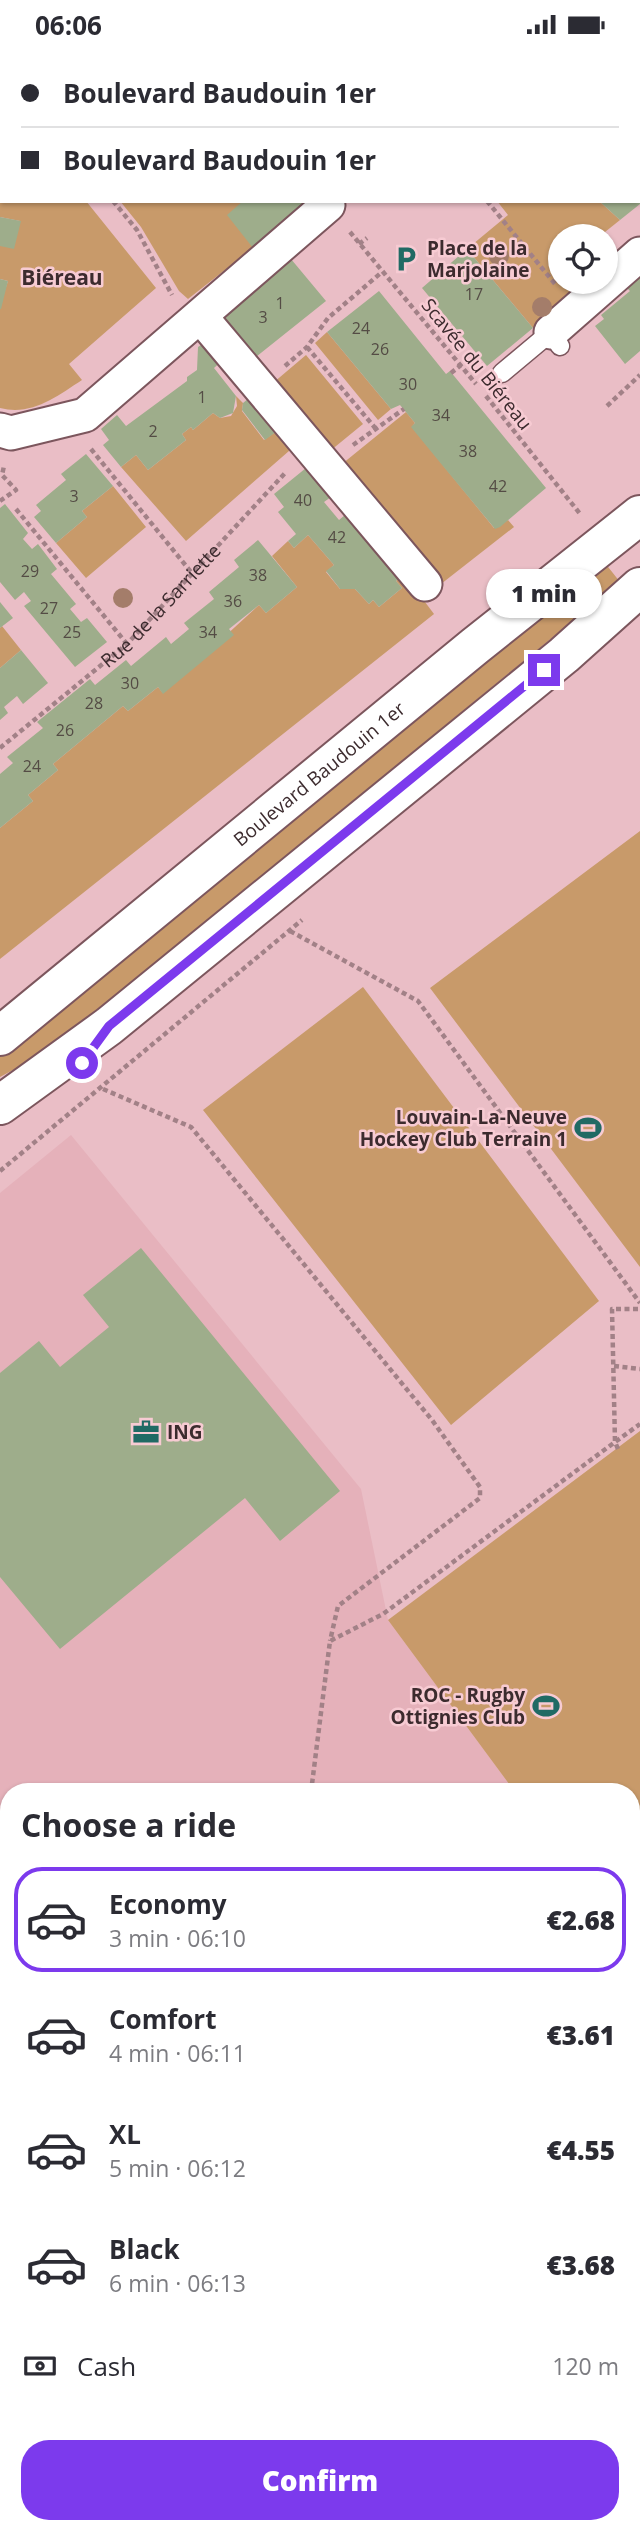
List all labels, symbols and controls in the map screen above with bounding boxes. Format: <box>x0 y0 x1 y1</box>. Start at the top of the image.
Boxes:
text: 06:06 <box>35 7 102 43</box>
text: Boulevard Baudouin 1er <box>63 75 376 111</box>
text: Boulevard Baudouin 1er <box>63 142 376 178</box>
map controls <box>548 224 618 294</box>
button: locate <box>548 224 618 294</box>
place label: Place de la Marjolaine <box>427 235 529 283</box>
parking icon: Place de la Marjolaine <box>391 244 421 274</box>
district label: Biéreau <box>21 263 103 291</box>
house number: 17 <box>465 283 483 305</box>
house number: 1 <box>275 292 285 314</box>
street label: Scavée du Biéreau <box>416 293 538 435</box>
house number: 3 <box>258 306 268 328</box>
house number: 24 <box>352 317 370 339</box>
house number: 26 <box>371 338 389 360</box>
house number: 30 <box>399 373 417 395</box>
house number: 1 <box>197 386 207 408</box>
house number: 34 <box>432 404 450 426</box>
house number: 2 <box>148 420 158 442</box>
house number: 38 <box>459 440 477 462</box>
house number: 42 <box>489 475 507 497</box>
house number: 3 <box>69 485 79 507</box>
house number: 40 <box>294 489 312 511</box>
house number: 42 <box>328 526 346 548</box>
street label: Rue de la Sarriette <box>95 538 226 673</box>
house number: 29 <box>21 560 39 582</box>
house number: 38 <box>249 564 267 586</box>
callout: 1 min <box>486 569 602 617</box>
text: 1 min <box>511 577 577 609</box>
house number: 36 <box>224 590 242 612</box>
house number: 27 <box>40 597 58 619</box>
house number: 25 <box>63 621 81 643</box>
house number: 34 <box>199 621 217 643</box>
route end <box>528 654 560 686</box>
house number: 30 <box>121 672 139 694</box>
house number: 28 <box>85 692 103 714</box>
street label: Boulevard Baudouin 1er <box>228 695 411 852</box>
house number: 26 <box>56 719 74 741</box>
house number: 24 <box>23 755 41 777</box>
route start <box>66 1047 98 1079</box>
place label: Louvain-La-Neuve Hockey Club Terrain 1 <box>360 1104 567 1152</box>
sports icon: Louvain-La-Neuve Hockey Club Terrain 1 <box>573 1113 603 1143</box>
office icon: ING <box>131 1417 161 1447</box>
place label: ING <box>167 1419 203 1445</box>
place label: ROC - Rugby Ottignies Club <box>391 1682 525 1730</box>
sports icon: ROC - Rugby Ottignies Club <box>531 1691 561 1721</box>
text: Choose a ride <box>21 1803 236 1846</box>
text: Economy <box>109 1886 227 1922</box>
icon: car <box>25 1888 88 1951</box>
text: €2.68 <box>547 1902 615 1938</box>
text: 3 min · 06:10 <box>109 1922 246 1954</box>
text: Comfort <box>109 2001 216 2037</box>
icon: car <box>25 2003 88 2066</box>
text: €3.61 <box>547 2017 615 2053</box>
text: 4 min · 06:11 <box>109 2037 246 2069</box>
text: XL <box>109 2116 141 2152</box>
icon: car <box>25 2118 88 2181</box>
text: €4.55 <box>547 2132 615 2168</box>
text: 5 min · 06:12 <box>109 2152 246 2184</box>
text: Black <box>109 2231 180 2267</box>
icon: car <box>25 2233 88 2296</box>
text: €3.68 <box>547 2247 615 2283</box>
text: 6 min · 06:13 <box>109 2267 246 2299</box>
icon: cash <box>21 2347 59 2385</box>
text: Cash <box>77 2348 136 2384</box>
text: 120 m <box>552 2350 619 2382</box>
button: Confirm <box>21 2440 619 2520</box>

